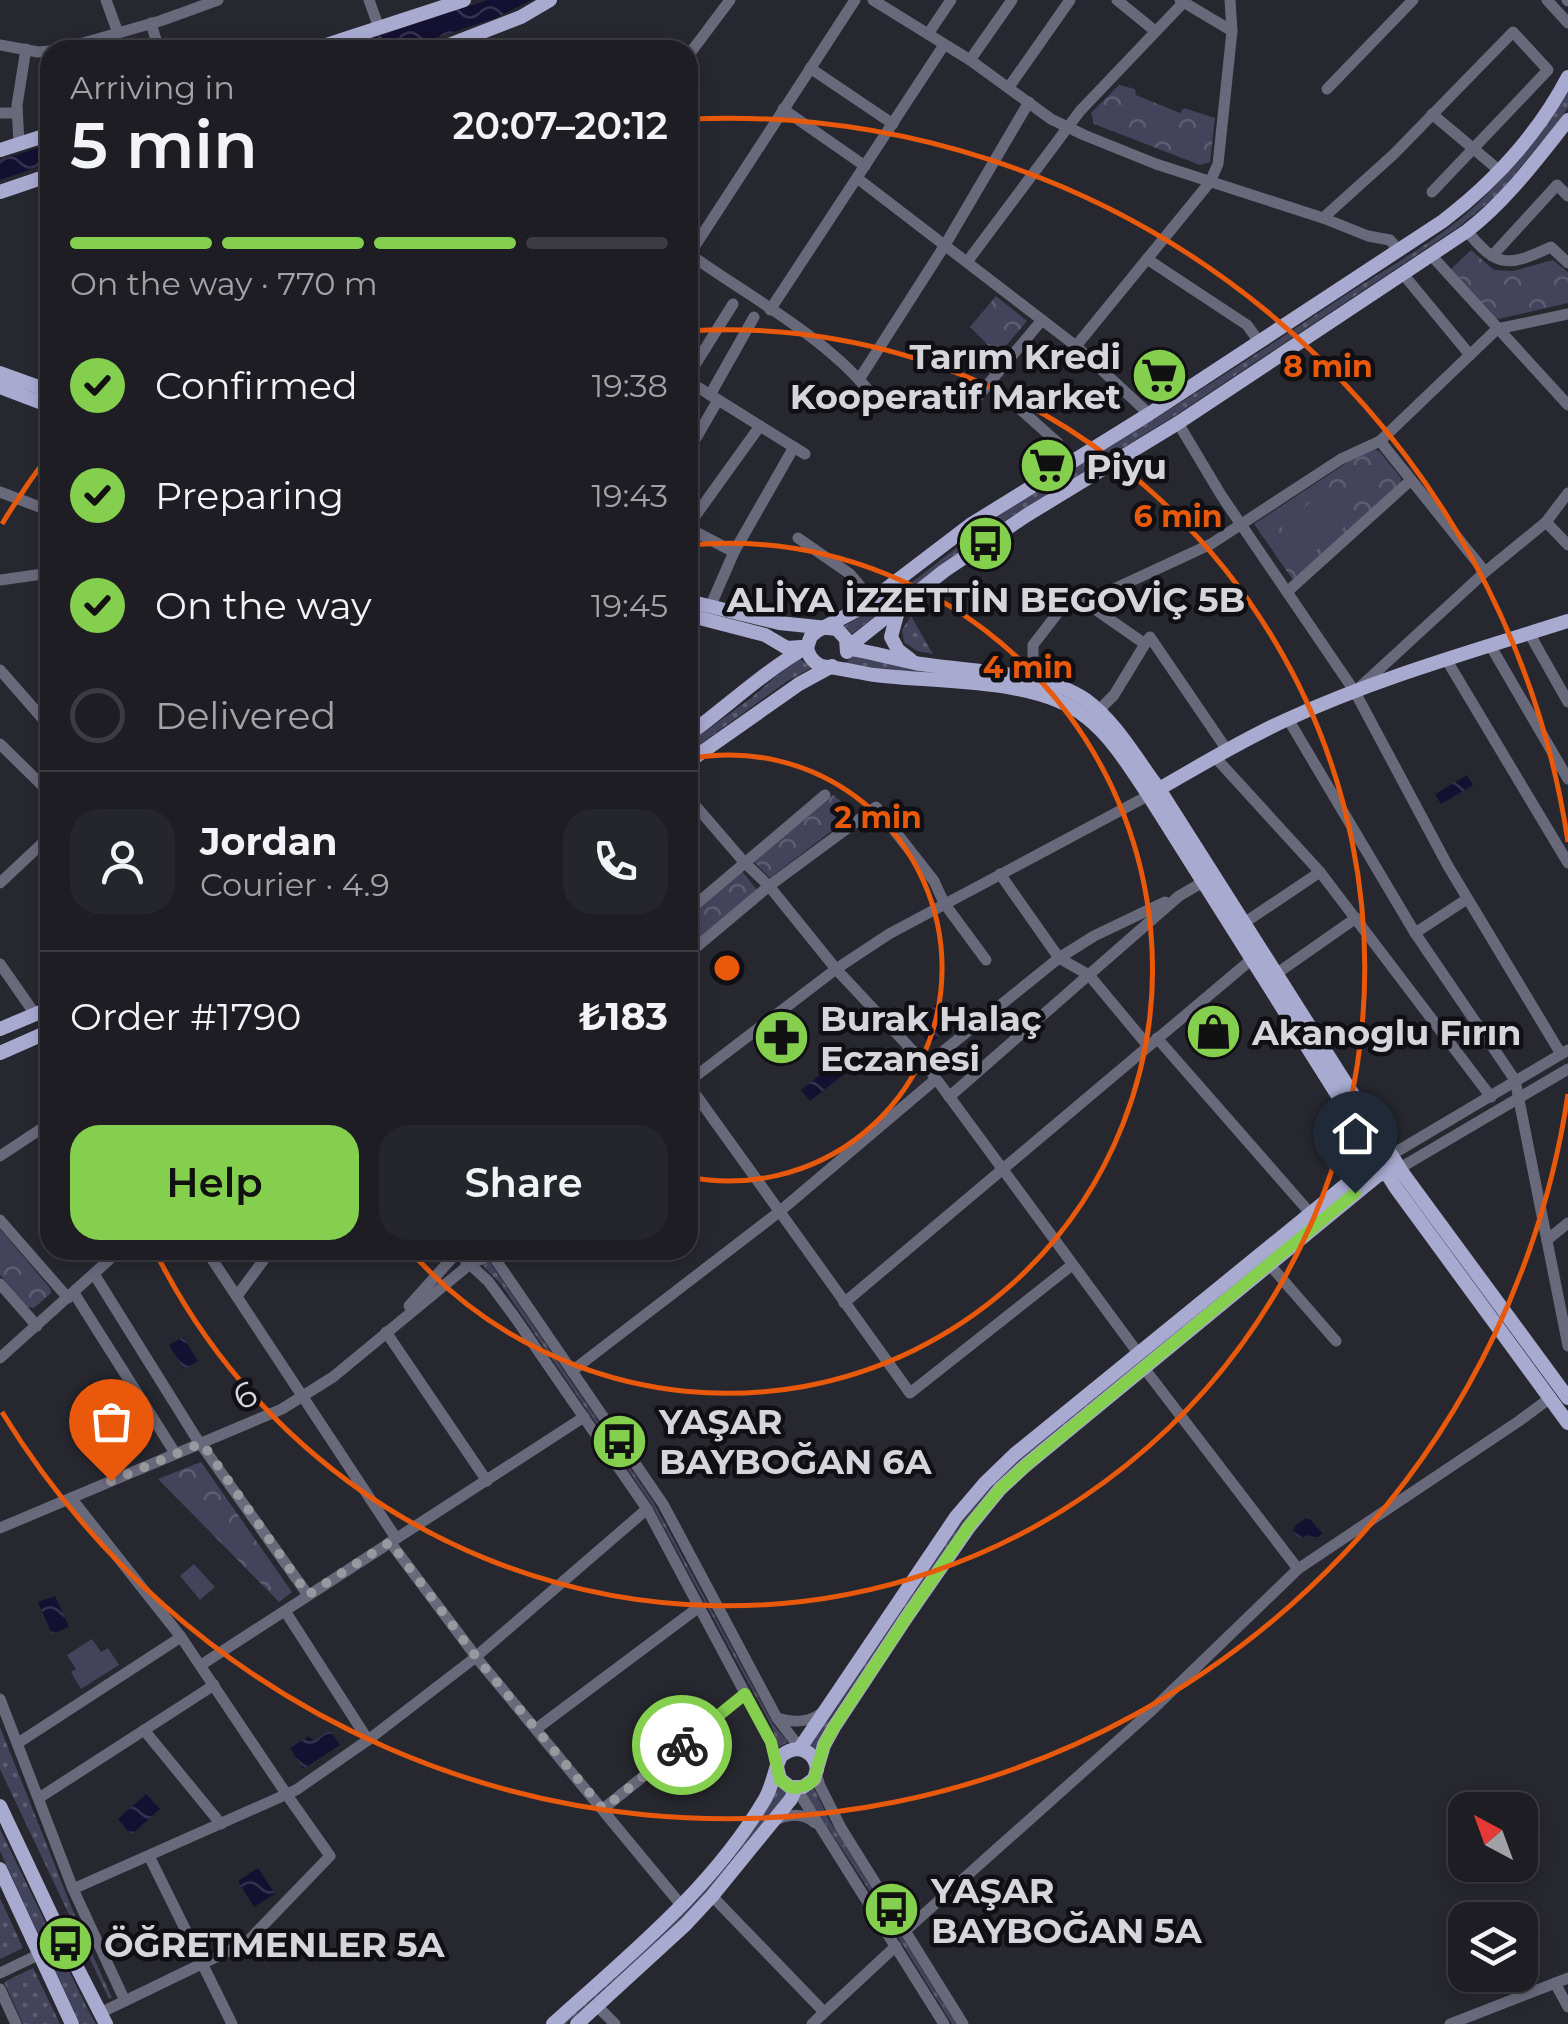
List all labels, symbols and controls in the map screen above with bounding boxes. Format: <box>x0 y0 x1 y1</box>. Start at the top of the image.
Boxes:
text: Arriving in <box>70 68 235 107</box>
text: 20:07–20:12 <box>452 102 668 149</box>
text: 5 min <box>70 105 258 184</box>
text: On the way · 770 m <box>70 264 378 303</box>
place label: Tarım Kredi Kooperatif Market <box>790 335 1121 418</box>
supermarket icon: Tarım Kredi Kooperatif Market <box>1130 346 1190 406</box>
text: 8 min <box>1283 348 1373 385</box>
icon: check <box>70 358 125 413</box>
text: Confirmed <box>155 362 358 409</box>
text: 19:38 <box>592 366 668 405</box>
supermarket icon: Piyu <box>1017 436 1077 496</box>
place label: Piyu <box>1086 445 1167 488</box>
icon: check <box>70 468 125 523</box>
text: Preparing <box>155 472 344 519</box>
text: 19:43 <box>591 476 668 515</box>
text: 6 min <box>1134 498 1222 535</box>
bus stop icon: ALİYA İZZETTİN BEGOVİÇ 5B <box>956 513 1016 573</box>
icon: check <box>70 578 125 633</box>
place label: ALİYA İZZETTİN BEGOVİÇ 5B <box>726 578 1245 621</box>
text: On the way <box>155 582 372 629</box>
text: 19:45 <box>591 586 668 625</box>
text: 4 min <box>983 649 1073 686</box>
text: Delivered <box>155 692 336 739</box>
text: 2 min <box>834 799 922 836</box>
button: person <box>70 809 175 914</box>
button: phone <box>563 809 668 914</box>
text: Jordan <box>200 818 338 865</box>
text: Courier · 4.9 <box>200 865 390 904</box>
centre of rings <box>709 950 745 986</box>
text: Order #1790 <box>70 993 301 1040</box>
text: ₺183 <box>578 993 668 1040</box>
place label: Burak Halaç Eczanesi <box>820 997 1042 1080</box>
shop icon: Akanoglu Fırın <box>1183 1002 1243 1062</box>
pharmacy icon: Burak Halaç Eczanesi <box>751 1008 811 1068</box>
place label: Akanoglu Fırın <box>1251 1011 1521 1054</box>
pin <box>1313 1091 1398 1194</box>
icon: home <box>1328 1106 1383 1161</box>
button: Help <box>70 1125 359 1240</box>
button: Share <box>379 1125 668 1240</box>
street label: 6 <box>227 1371 263 1419</box>
pin <box>69 1379 154 1482</box>
icon: bag <box>84 1394 139 1449</box>
place label: YAŞAR BAYBOĞAN 6A <box>658 1400 933 1483</box>
bus stop icon: YAŞAR BAYBOĞAN 6A <box>590 1411 650 1471</box>
courier <box>632 1695 732 1795</box>
icon: bike <box>655 1718 710 1773</box>
north arrow <box>1448 1792 1538 1882</box>
map controls <box>1448 1792 1538 1992</box>
place label: YAŞAR BAYBOĞAN 5A <box>930 1869 1203 1952</box>
bus stop icon: YAŞAR BAYBOĞAN 5A <box>862 1880 922 1940</box>
button: layers <box>1448 1902 1538 1992</box>
bus stop icon: ÖĞRETMENLER 5A <box>35 1914 95 1974</box>
place label: ÖĞRETMENLER 5A <box>104 1923 446 1966</box>

